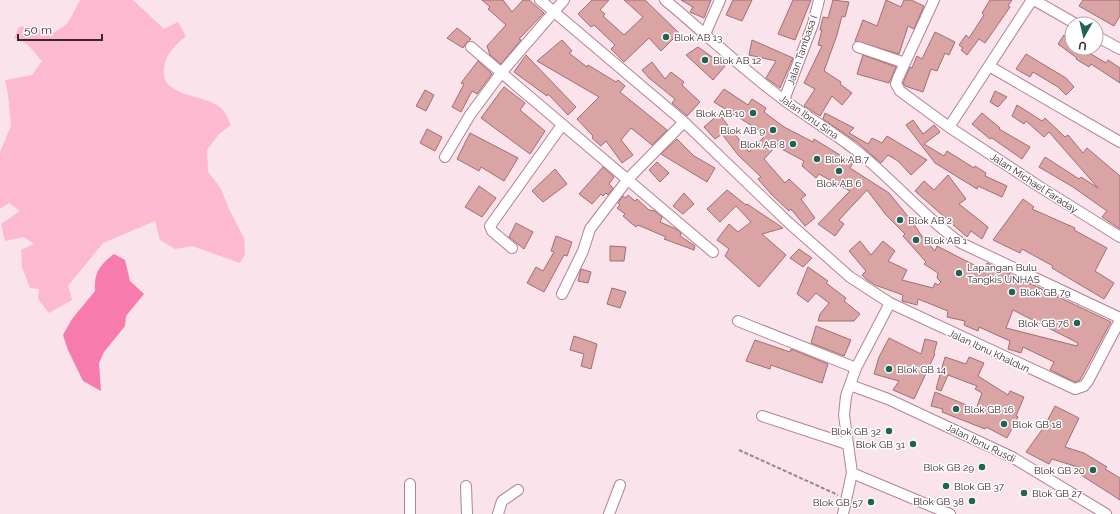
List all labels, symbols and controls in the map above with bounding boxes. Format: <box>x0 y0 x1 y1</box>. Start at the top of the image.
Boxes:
street label: Jalan Tambasa I <box>785 14 819 86</box>
scale bar <box>18 16 102 42</box>
north arrow <box>1064 16 1104 56</box>
text: 50 m <box>24 23 52 37</box>
marker: Blok AB 13 <box>661 32 671 42</box>
place label: Blok AB 13 <box>674 32 722 43</box>
text: U <box>1078 38 1088 52</box>
marker: Blok AB 12 <box>700 55 710 65</box>
place label: Blok AB 12 <box>713 55 761 66</box>
street label: Jalan Ibnu Sina <box>777 93 841 141</box>
place label: Blok AB 10 <box>696 108 745 119</box>
marker: Blok AB 10 <box>748 108 758 118</box>
place label: Blok AB 9 <box>720 125 765 136</box>
marker: Blok AB 9 <box>768 125 778 135</box>
place label: Blok AB 8 <box>740 139 785 150</box>
marker: Blok AB 8 <box>788 139 798 149</box>
street label: Jalan Michael Faraday <box>988 151 1080 216</box>
marker: Blok AB 7 <box>812 154 822 164</box>
place label: Blok AB 7 <box>825 154 870 165</box>
marker: Blok AB 6 <box>834 166 844 176</box>
place label: Blok AB 6 <box>817 178 861 189</box>
marker: Blok AB 2 <box>895 215 905 225</box>
place label: Blok AB 2 <box>908 215 952 226</box>
marker: Blok AB 1 <box>911 235 921 245</box>
place label: Blok AB 1 <box>924 235 968 246</box>
place label: Lapangan Bulu Tangkis UNHAS <box>967 262 1040 285</box>
marker: Lapangan Bulu Tangkis UNHAS <box>954 268 964 278</box>
marker: Blok GB 79 <box>1007 287 1017 297</box>
place label: Blok GB 79 <box>1020 287 1071 298</box>
place label: Blok GB 76 <box>1018 318 1069 329</box>
marker: Blok GB 76 <box>1072 318 1082 328</box>
street label: Jalan Ibnu Khaldun <box>947 327 1031 375</box>
marker: Blok GB 14 <box>884 364 894 374</box>
place label: Blok GB 14 <box>897 364 947 375</box>
marker: Blok GB 16 <box>951 404 961 414</box>
place label: Blok GB 16 <box>964 404 1014 415</box>
marker: Blok GB 18 <box>999 419 1009 429</box>
place label: Blok GB 18 <box>1012 419 1062 430</box>
street label: Jalan Ibnu Rusdi <box>945 422 1017 464</box>
place label: Blok GB 32 <box>831 426 881 437</box>
marker: Blok GB 32 <box>884 426 894 436</box>
place label: Blok GB 31 <box>856 439 906 450</box>
marker: Blok GB 31 <box>908 439 918 449</box>
place label: Blok GB 29 <box>923 462 974 473</box>
marker: Blok GB 29 <box>977 462 987 472</box>
place label: Blok GB 20 <box>1034 465 1085 476</box>
marker: Blok GB 20 <box>1088 465 1098 475</box>
marker: Blok GB 37 <box>941 481 951 491</box>
place label: Blok GB 37 <box>954 481 1005 492</box>
marker: Blok GB 27 <box>1019 488 1029 498</box>
place label: Blok GB 27 <box>1032 488 1083 499</box>
place label: Blok GB 38 <box>913 496 964 507</box>
marker: Blok GB 38 <box>967 496 977 506</box>
place label: Blok GB 57 <box>813 497 864 508</box>
marker: Blok GB 57 <box>866 497 876 507</box>

